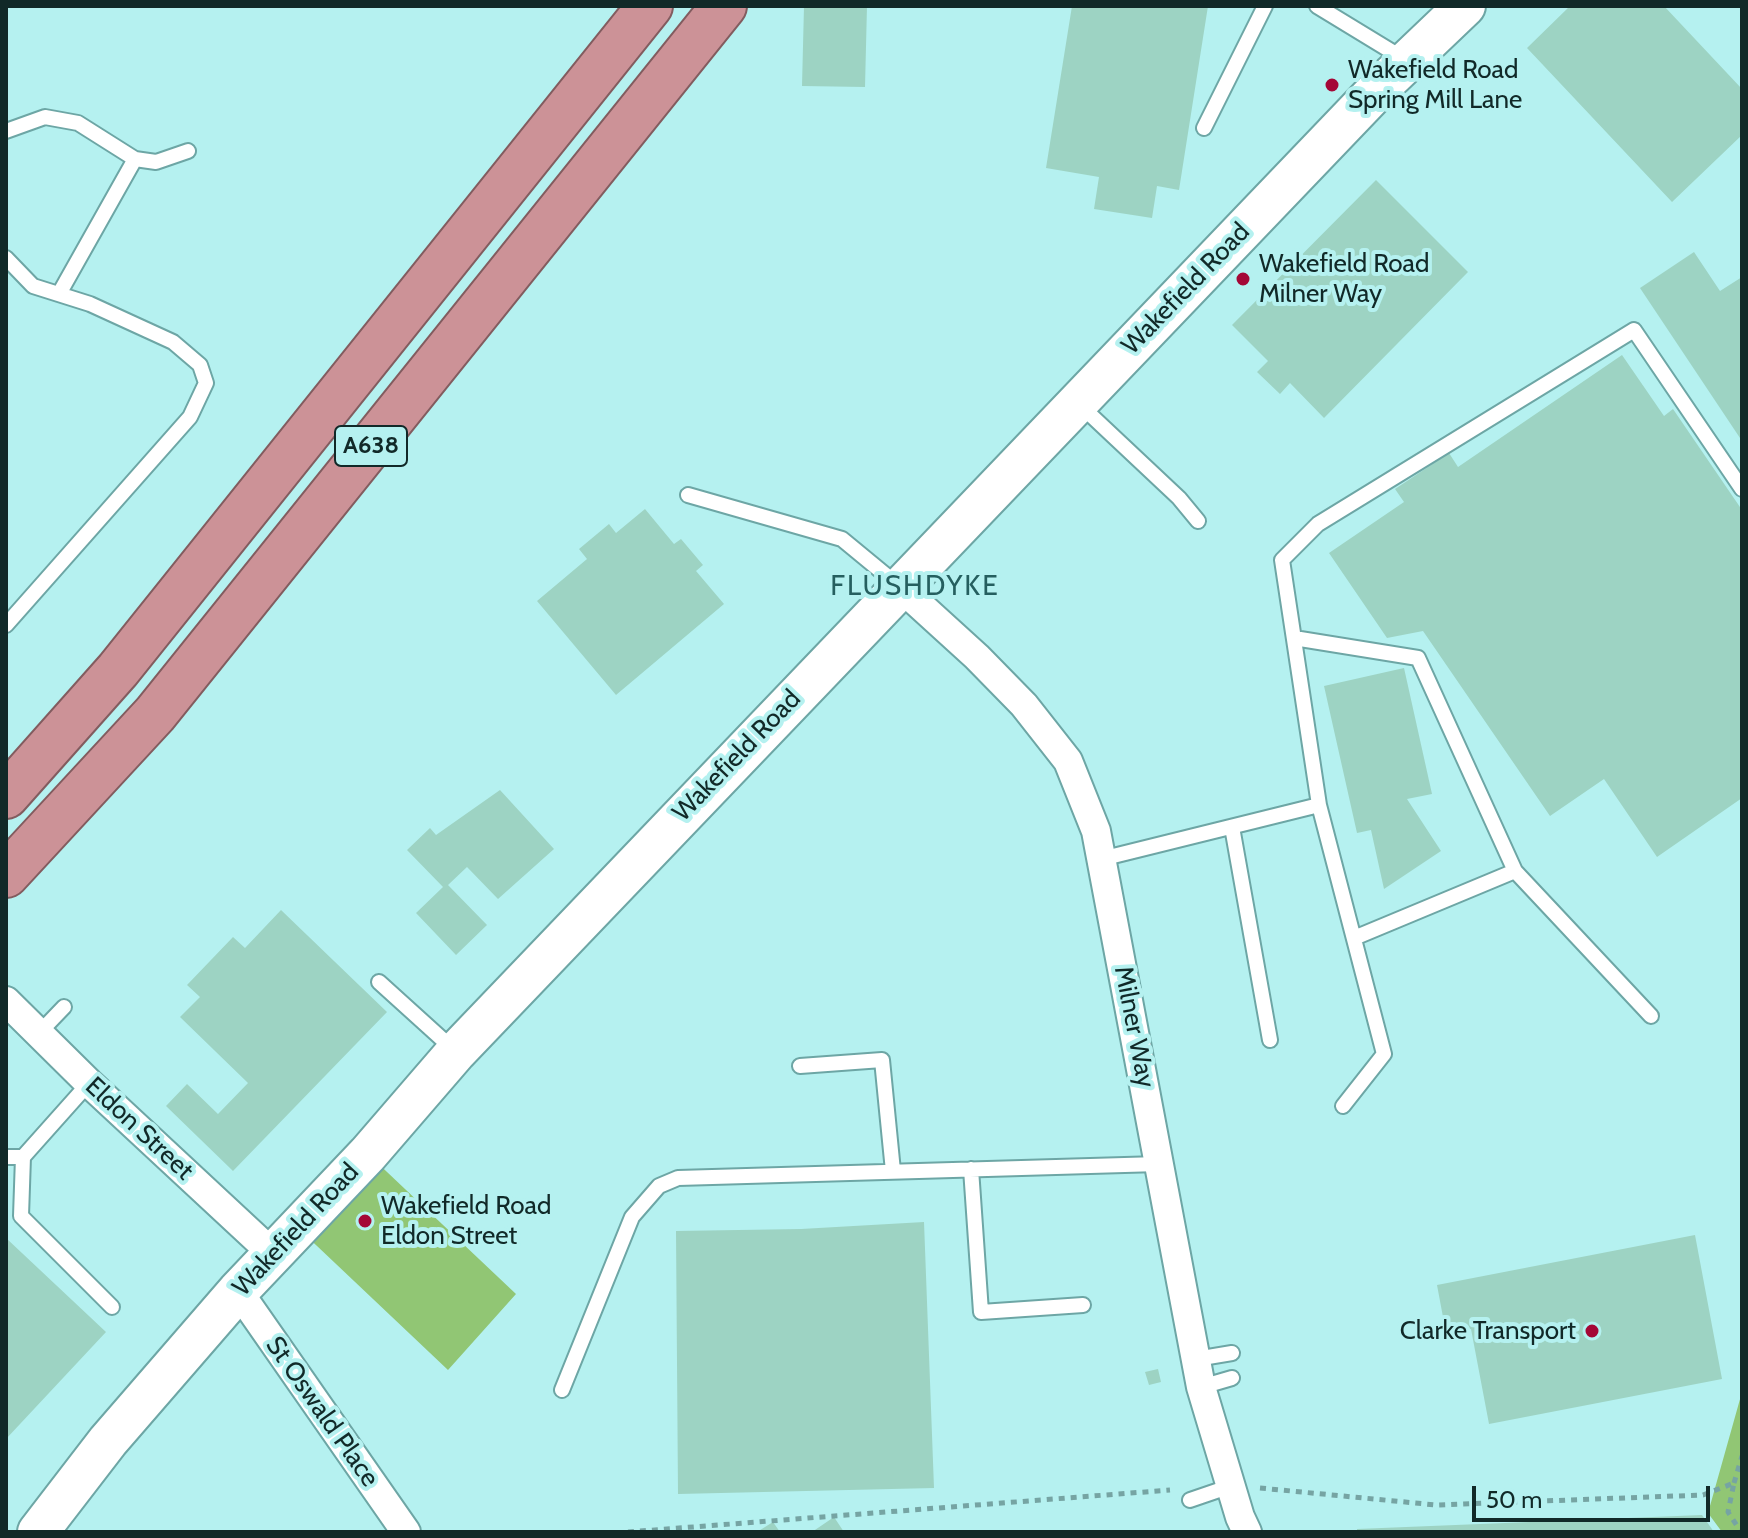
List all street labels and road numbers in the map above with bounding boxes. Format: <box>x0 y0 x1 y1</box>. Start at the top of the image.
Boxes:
street label: Wakefield Road <box>1116 217 1256 361</box>
road number: A638 <box>335 426 407 466</box>
street label: Wakefield Road <box>667 684 807 828</box>
street label: Milner Way <box>1107 964 1161 1090</box>
street label: Eldon Street <box>79 1071 199 1187</box>
street label: Wakefield Road <box>226 1157 366 1303</box>
street label: St Oswald Place <box>259 1331 385 1493</box>

